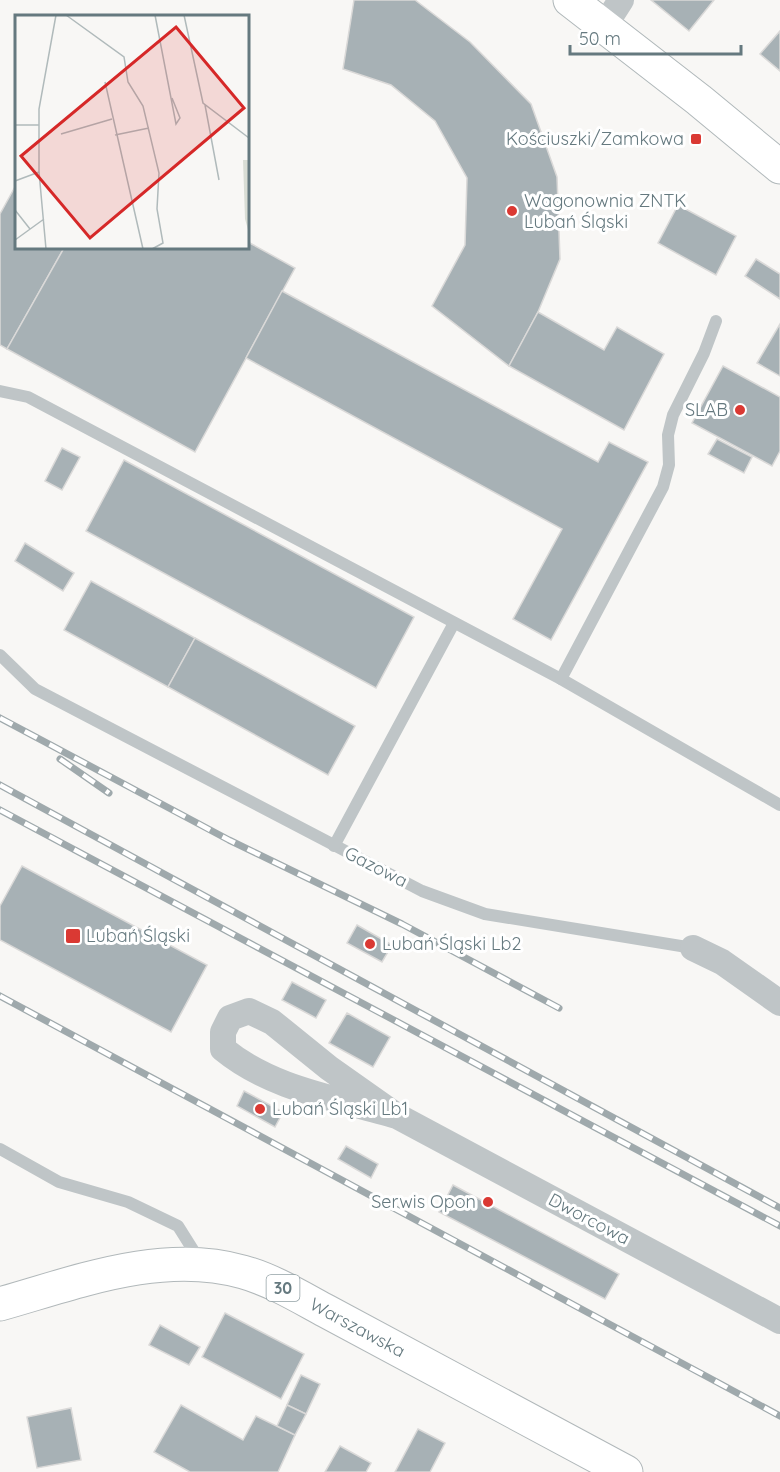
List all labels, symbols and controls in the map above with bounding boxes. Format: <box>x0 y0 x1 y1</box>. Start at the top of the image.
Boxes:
inset map <box>15 15 249 249</box>
scale bar <box>570 18 741 56</box>
text: 50 m <box>579 27 621 50</box>
place label: Kościuszki/Zamkowa <box>506 127 684 150</box>
marker: Kościuszki/Zamkowa <box>689 132 703 146</box>
place label: Wagonownia ZNTK Lubań Śląski <box>524 189 687 233</box>
marker: Wagonownia ZNTK Lubań Śląski <box>505 204 519 218</box>
place label: SLAB <box>685 398 728 421</box>
marker: SLAB <box>733 403 747 417</box>
street label: Gazowa <box>341 841 412 892</box>
place label: Lubań Śląski <box>86 924 190 947</box>
marker: Lubań Śląski <box>64 927 82 945</box>
place label: Lubań Śląski Lb2 <box>382 932 521 955</box>
marker: Lubań Śląski Lb2 <box>363 937 377 951</box>
place label: Lubań Śląski Lb1 <box>272 1097 408 1120</box>
marker: Lubań Śląski Lb1 <box>253 1102 267 1116</box>
street label: Dworcowa <box>545 1188 634 1250</box>
place label: Serwis Opon <box>371 1190 476 1213</box>
marker: Serwis Opon <box>481 1195 495 1209</box>
road number: 30 <box>266 1275 300 1301</box>
street label: Warszawska <box>306 1292 409 1362</box>

